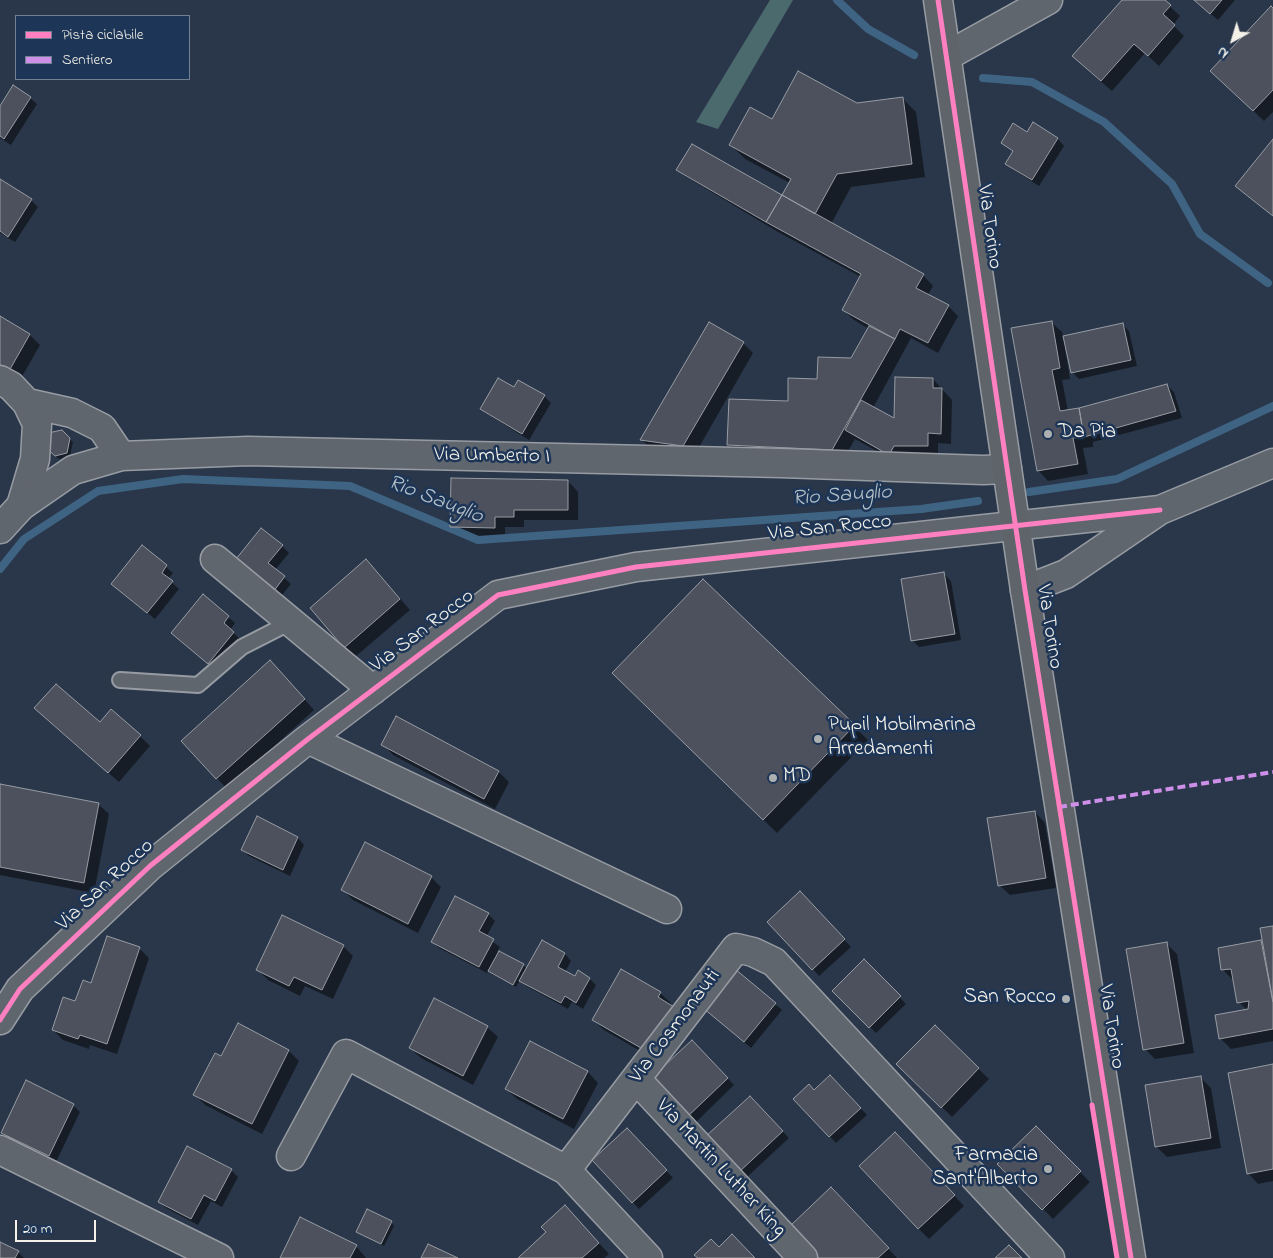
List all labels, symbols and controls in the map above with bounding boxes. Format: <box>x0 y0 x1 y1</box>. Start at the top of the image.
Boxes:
legend <box>15 15 190 80</box>
north arrow <box>1208 15 1258 65</box>
text: Pista ciclabile <box>62 24 144 46</box>
text: N <box>1213 41 1234 63</box>
text: Sentiero <box>62 49 113 71</box>
street label: Via Torino <box>970 183 1006 271</box>
place label: Da Pia <box>1058 421 1116 447</box>
marker: Da Pia <box>1042 428 1054 440</box>
street label: Via Umberto I <box>434 443 550 471</box>
water label: Rio Sauglio <box>384 471 486 531</box>
water label: Rio Sauglio <box>791 480 893 514</box>
street label: Via San Rocco <box>767 510 893 548</box>
street label: Via Torino <box>1029 583 1067 671</box>
street label: Via San Rocco <box>366 585 480 679</box>
place label: Pupil Mobilmarina Arredamenti <box>828 714 976 764</box>
marker: Pupil Mobilmarina Arredamenti <box>812 733 824 745</box>
place label: MD <box>783 765 811 791</box>
marker: MD <box>767 772 779 784</box>
street label: Via San Rocco <box>52 835 160 937</box>
street label: Via Cosmonauti <box>625 965 727 1089</box>
street label: Via Torino <box>1091 983 1129 1071</box>
place label: San Rocco <box>963 986 1056 1012</box>
marker: San Rocco <box>1060 993 1072 1005</box>
street label: Via Martin Luther King <box>649 1095 791 1243</box>
place label: Farmacia Sant'Alberto <box>932 1144 1038 1194</box>
marker: Farmacia Sant'Alberto <box>1042 1163 1054 1175</box>
scale bar <box>18 1210 99 1242</box>
text: 20 m <box>23 1218 52 1240</box>

